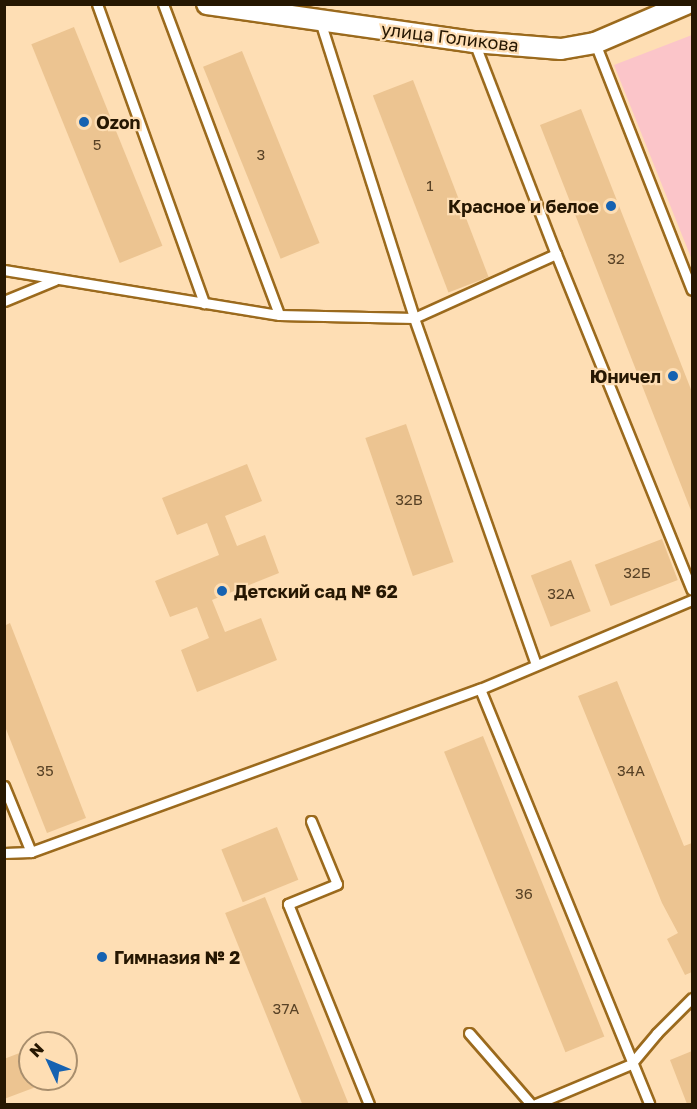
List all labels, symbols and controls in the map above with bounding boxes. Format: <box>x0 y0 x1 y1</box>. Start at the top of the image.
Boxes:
street label: улица Голикова <box>380 18 520 56</box>
place label: Ozon <box>96 111 140 133</box>
marker: Ozon <box>77 115 91 129</box>
house number: 5 <box>93 136 101 154</box>
house number: 3 <box>257 146 265 164</box>
house number: 1 <box>426 177 434 195</box>
place label: Красное и белое <box>448 195 599 217</box>
marker: Красное и белое <box>604 199 618 213</box>
house number: 32 <box>607 250 625 268</box>
place label: Юничел <box>590 365 661 387</box>
marker: Юничел <box>666 369 680 383</box>
house number: 32В <box>395 491 423 509</box>
house number: 32Б <box>623 564 651 582</box>
place label: Детский сад № 62 <box>234 580 398 602</box>
marker: Детский сад № 62 <box>215 584 229 598</box>
house number: 32А <box>547 585 575 603</box>
house number: 35 <box>36 762 54 780</box>
house number: 34А <box>617 762 645 780</box>
house number: 36 <box>515 885 533 903</box>
place label: Гимназия № 2 <box>114 946 240 968</box>
marker: Гимназия № 2 <box>95 950 109 964</box>
house number: 37А <box>273 1000 299 1018</box>
north arrow <box>18 1031 78 1091</box>
text: N <box>25 1039 48 1061</box>

